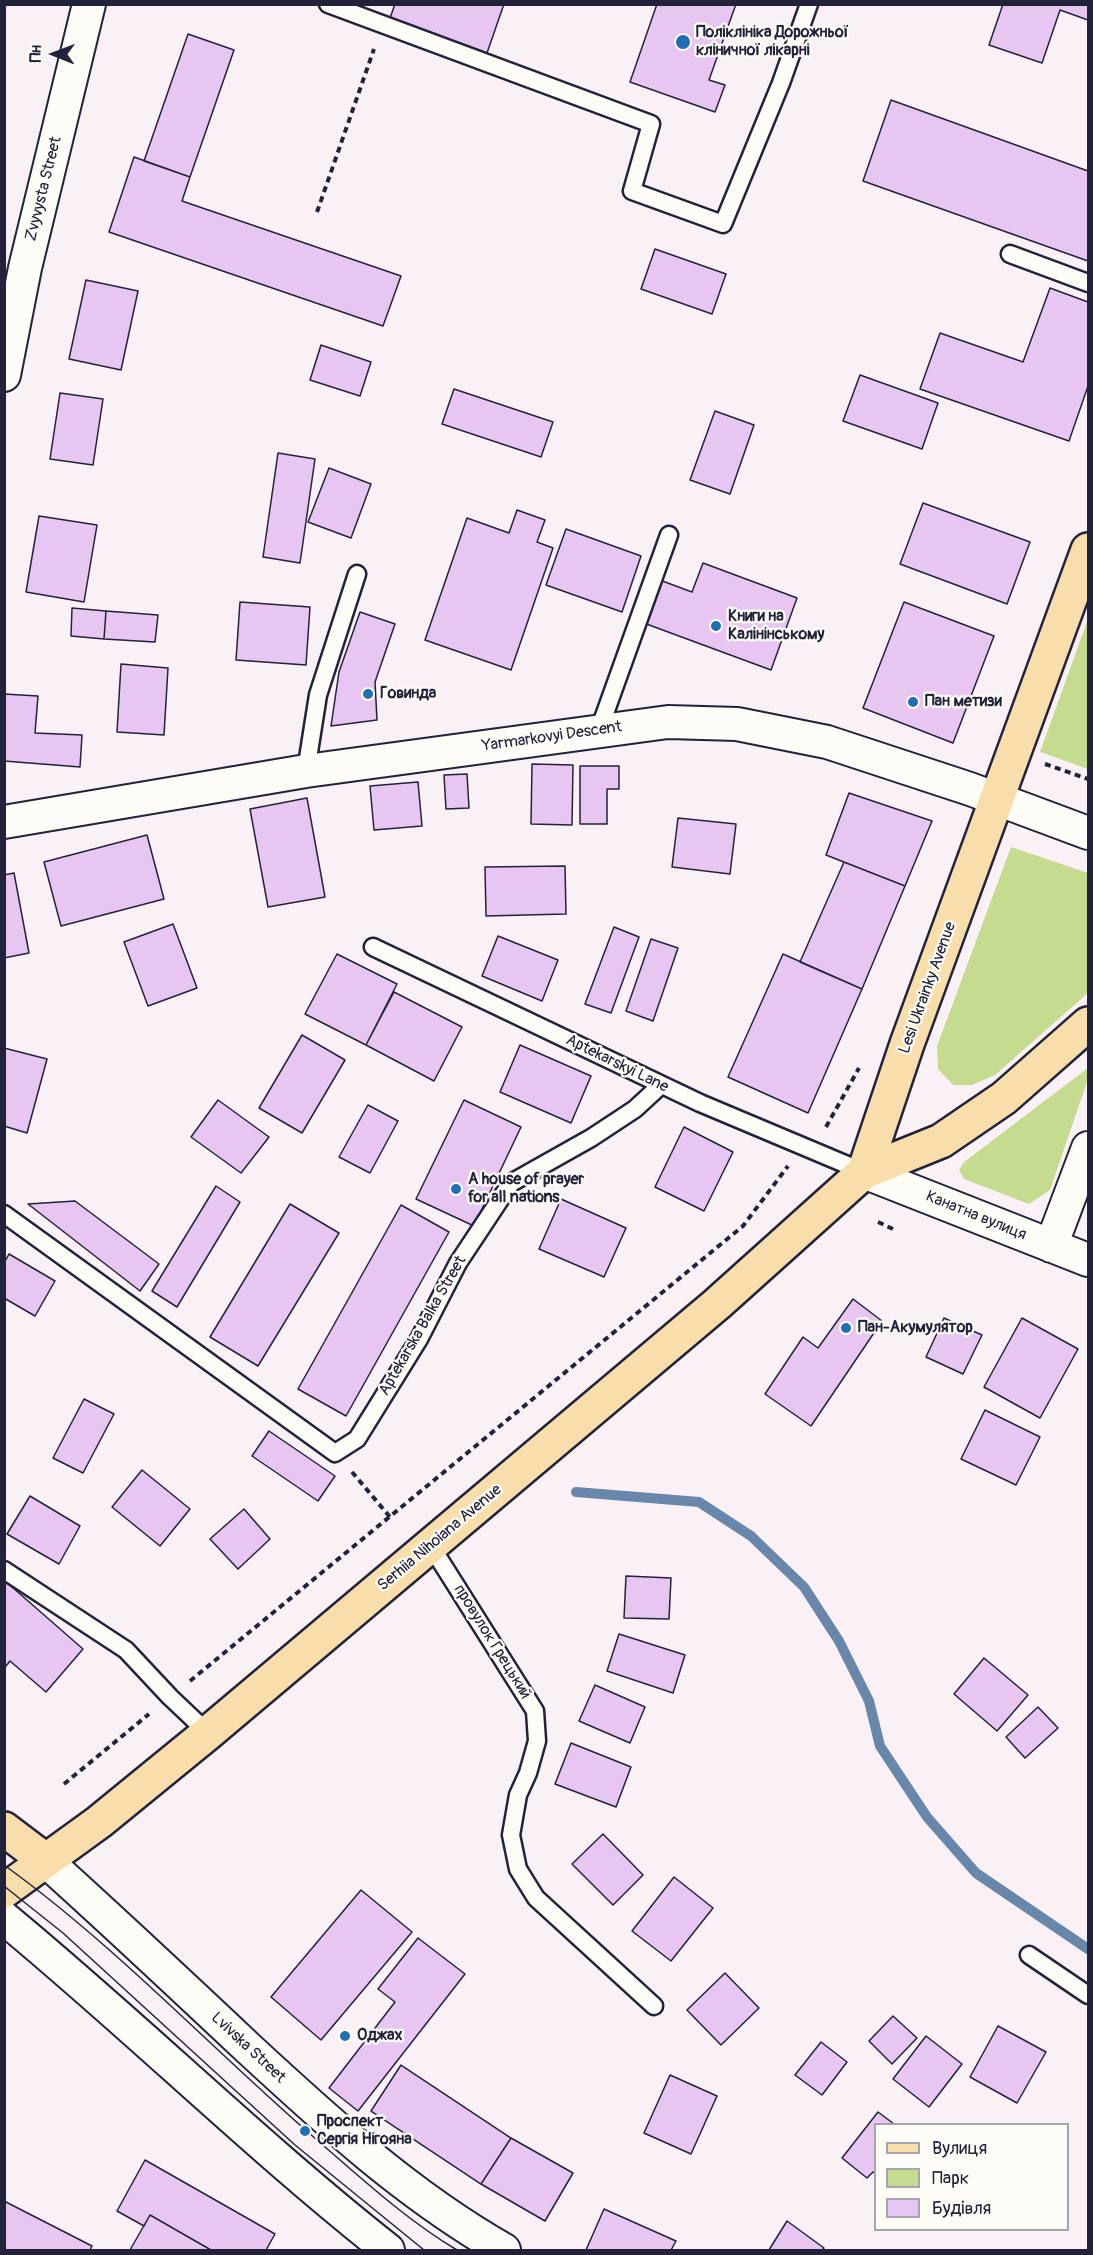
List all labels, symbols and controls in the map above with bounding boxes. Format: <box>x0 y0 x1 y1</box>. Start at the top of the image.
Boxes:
place label: Поліклініка Дорожньої кліничної лікарні <box>696 23 849 61</box>
north arrow <box>24 24 84 84</box>
marker: Поліклініка Дорожньої кліничної лікарні <box>674 33 692 51</box>
text: Пн <box>26 45 46 63</box>
street label: Zvyvysta Street <box>22 135 66 243</box>
place label: Книги на Калінінському <box>728 607 824 645</box>
marker: Книги на Калінінському <box>709 619 723 633</box>
place label: Говинда <box>380 684 436 704</box>
marker: Говинда <box>361 687 375 701</box>
place label: Пан метизи <box>925 692 1002 712</box>
marker: Пан метизи <box>906 695 920 709</box>
street label: Yarmarkovyi Descent <box>481 718 623 756</box>
street label: Lesi Ukrainky Avenue <box>895 920 961 1056</box>
street label: Aptekarskyi Lane <box>562 1031 672 1097</box>
place label: A house of prayer for all nations <box>468 1170 584 1208</box>
marker: A house of prayer for all nations <box>449 1182 463 1196</box>
street label: Канатна вулиця <box>923 1187 1029 1245</box>
street label: Aptekarska Balka Street <box>375 1253 471 1399</box>
place label: Пан-Акумулятор <box>858 1318 973 1338</box>
marker: Пан-Акумулятор <box>839 1321 853 1335</box>
street label: Serhiia Nihoiana Avenue <box>374 1481 506 1595</box>
street label: провулок Грецький <box>449 1581 535 1703</box>
street label: Lvivska Street <box>207 2009 289 2087</box>
place label: Оджах <box>357 2026 402 2046</box>
marker: Оджах <box>338 2029 352 2043</box>
place label: Проспект Сергія Нігояна <box>317 2112 412 2150</box>
legend <box>874 2123 1069 2231</box>
marker: Проспект Сергія Нігояна <box>298 2124 312 2138</box>
text: Вулиця <box>932 2137 987 2160</box>
text: Парк <box>932 2167 969 2190</box>
text: Будівля <box>932 2197 991 2220</box>

